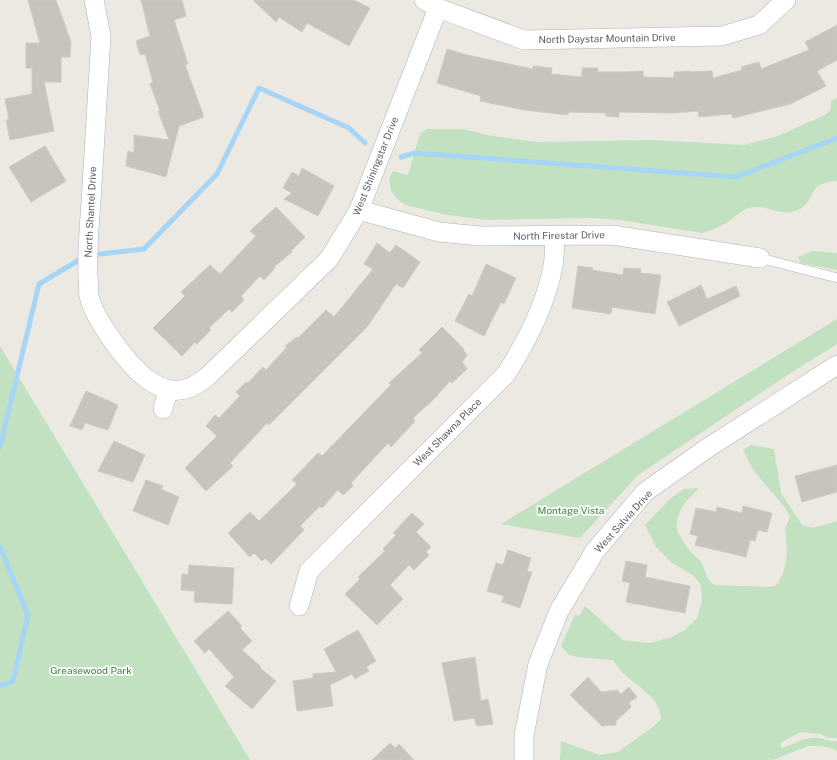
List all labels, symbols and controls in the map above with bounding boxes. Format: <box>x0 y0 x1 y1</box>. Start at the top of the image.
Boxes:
street label: North Daystar Mountain Drive <box>538 31 676 45</box>
street label: West Shiningstar Drive <box>350 114 400 217</box>
street label: North Shantel Drive <box>82 166 98 258</box>
street label: North Firestar Drive <box>513 228 605 242</box>
street label: West Shawna Place <box>410 395 484 469</box>
street label: West Salvia Drive <box>592 487 655 555</box>
park label: Montage Vista <box>538 504 604 516</box>
park label: Greasewood Park <box>50 664 132 676</box>

